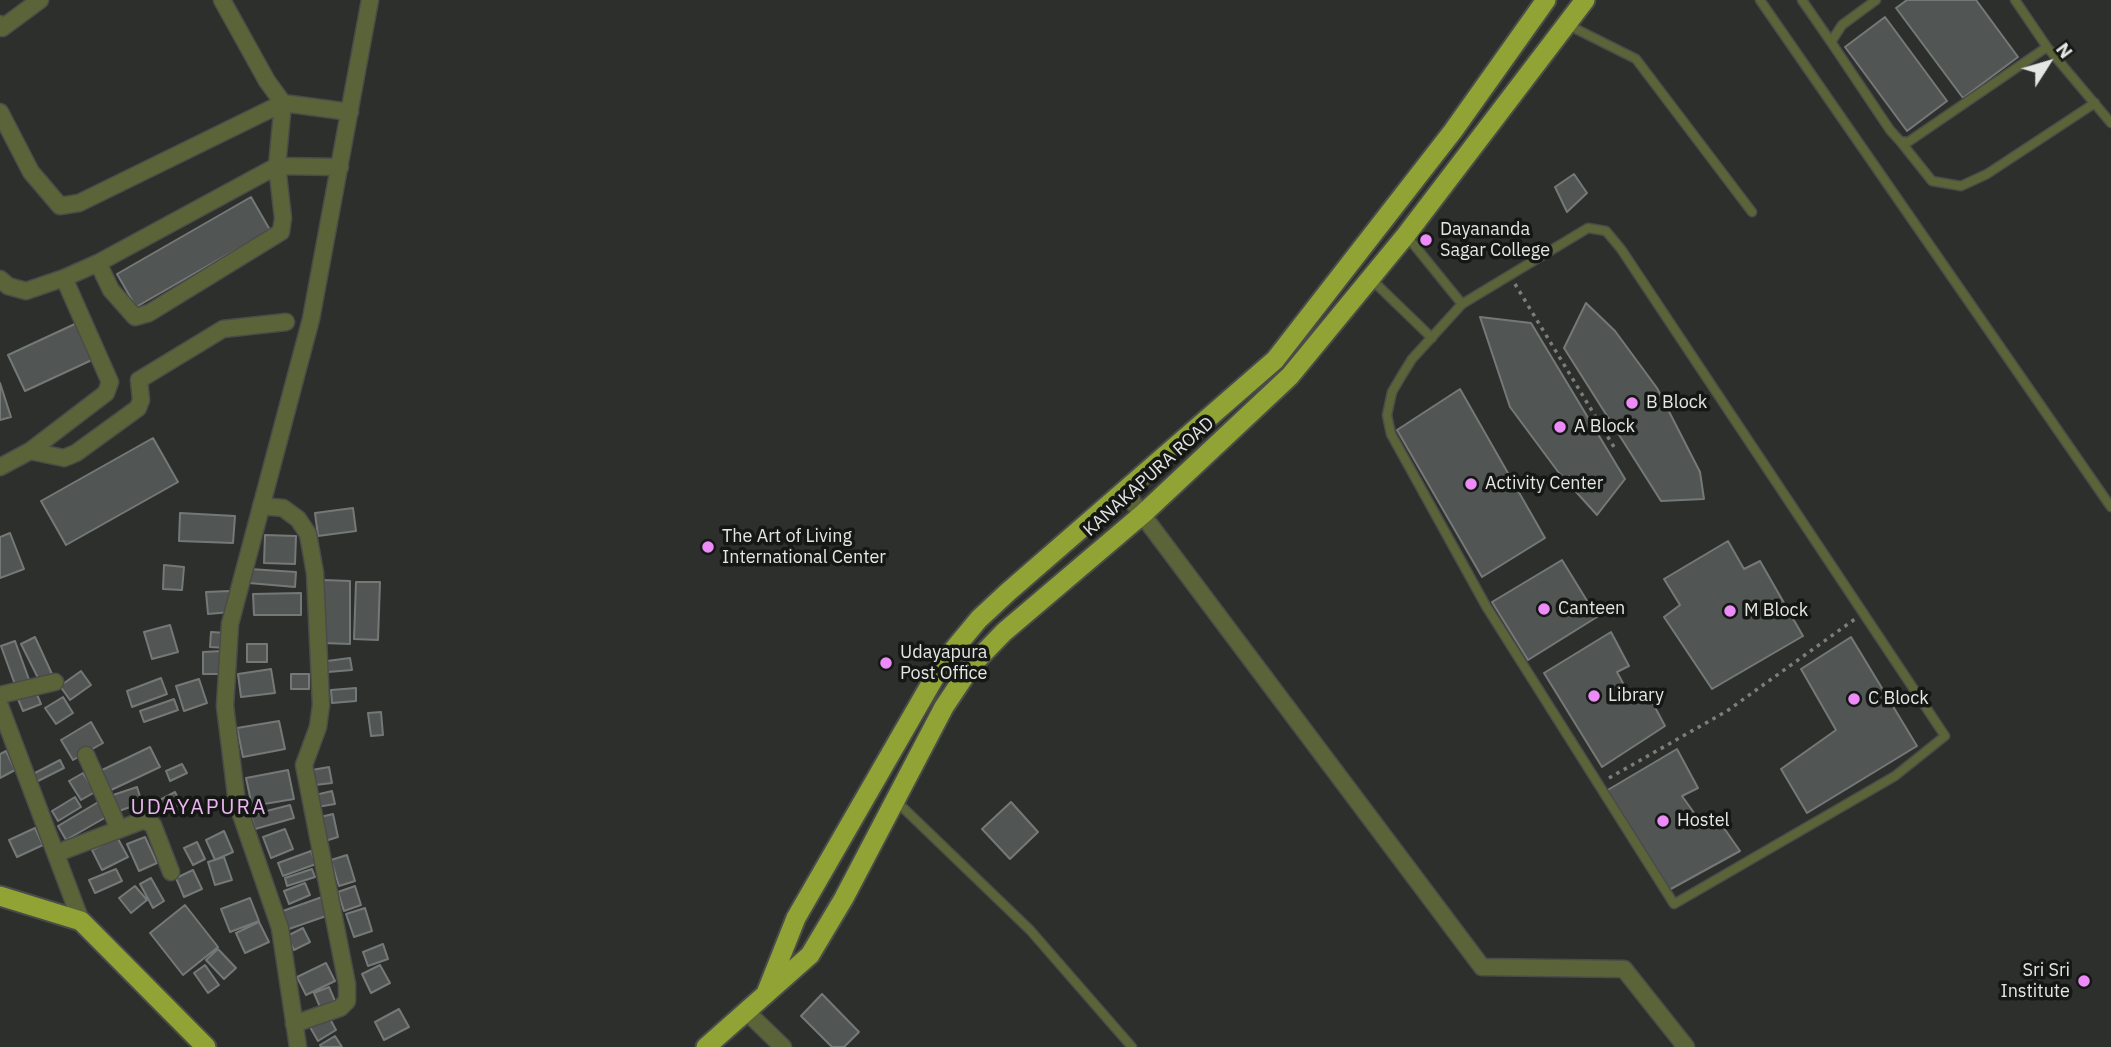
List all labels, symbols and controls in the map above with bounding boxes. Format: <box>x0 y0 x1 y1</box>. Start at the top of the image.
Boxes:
north arrow <box>2013 28 2083 98</box>
text: N <box>2051 38 2078 63</box>
place label: Dayananda Sagar College <box>1440 219 1550 262</box>
marker: Dayananda Sagar College <box>1418 232 1434 248</box>
place label: B Block <box>1646 392 1707 414</box>
marker: B Block <box>1624 395 1640 411</box>
street label: KANAKAPURA ROAD <box>1079 413 1219 541</box>
place label: A Block <box>1574 416 1635 438</box>
marker: A Block <box>1552 419 1568 435</box>
place label: Activity Center <box>1485 473 1603 495</box>
marker: Activity Center <box>1463 476 1479 492</box>
place label: The Art of Living International Center <box>722 526 886 568</box>
marker: The Art of Living International Center <box>700 539 716 555</box>
place label: Canteen <box>1558 598 1625 620</box>
place label: M Block <box>1744 600 1808 622</box>
marker: Canteen <box>1536 601 1552 617</box>
marker: M Block <box>1722 603 1738 619</box>
place label: Udayapura Post Office <box>900 642 987 684</box>
marker: Udayapura Post Office <box>878 655 894 671</box>
place label: Library <box>1608 685 1664 707</box>
marker: Library <box>1586 688 1602 704</box>
place label: C Block <box>1868 688 1929 710</box>
marker: C Block <box>1846 691 1862 707</box>
district label: UDAYAPURA <box>132 795 266 821</box>
place label: Hostel <box>1677 810 1729 832</box>
marker: Hostel <box>1655 813 1671 829</box>
place label: Sri Sri Institute <box>2000 960 2070 1002</box>
marker: Sri Sri Institute <box>2076 973 2092 989</box>

